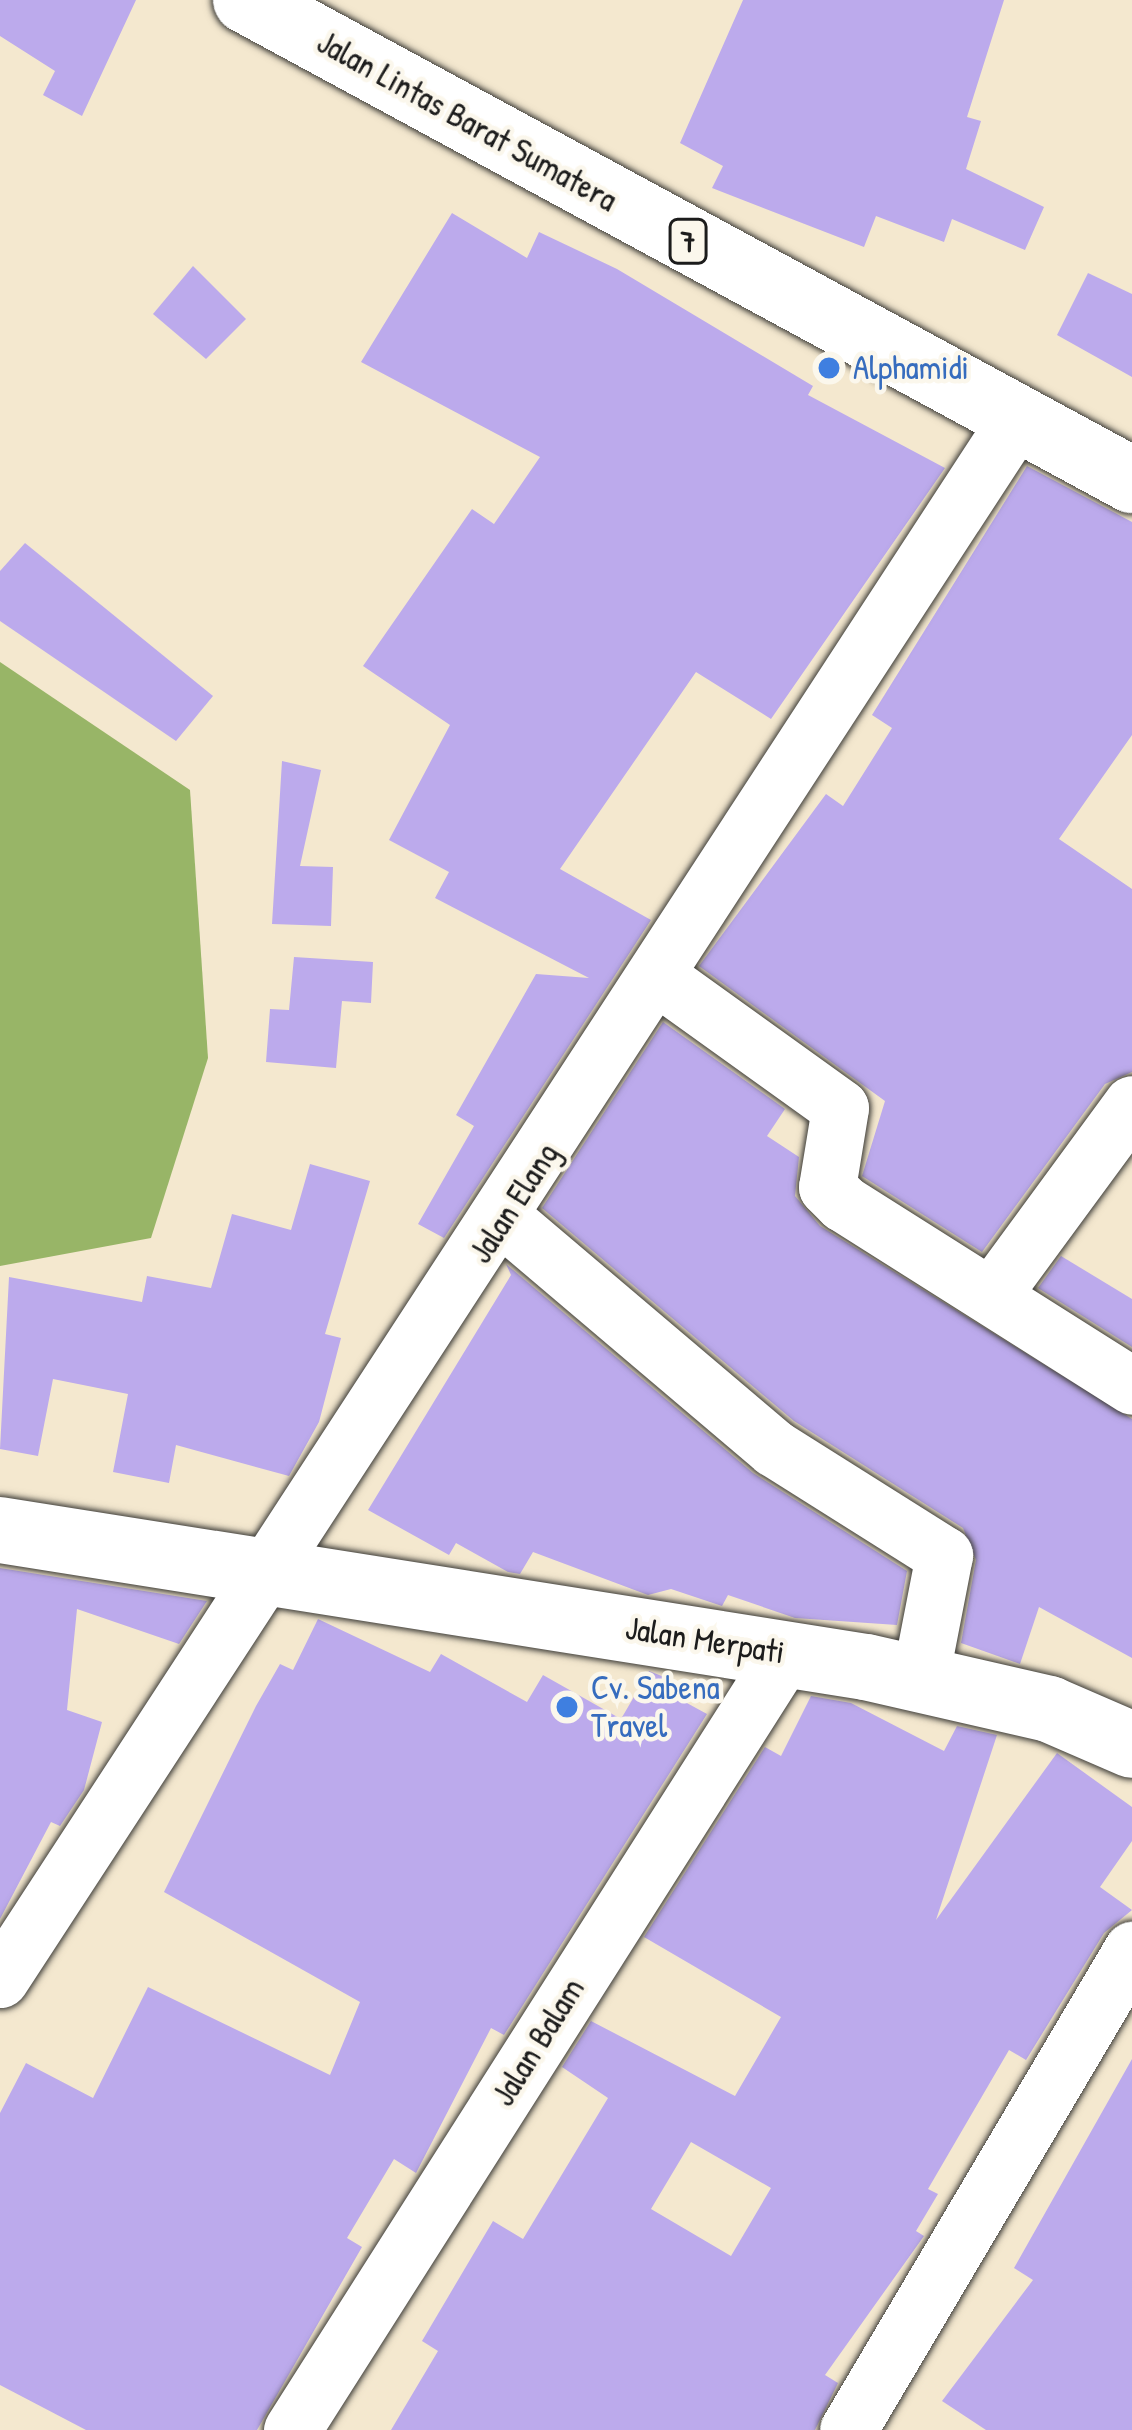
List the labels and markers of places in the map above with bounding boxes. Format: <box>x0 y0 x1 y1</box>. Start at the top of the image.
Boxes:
place label: Alphamidi <box>853 348 969 388</box>
marker: Alphamidi <box>816 355 842 381</box>
place label: Cv. Sabena Travel <box>591 1668 720 1746</box>
marker: Cv. Sabena Travel <box>554 1694 580 1720</box>

